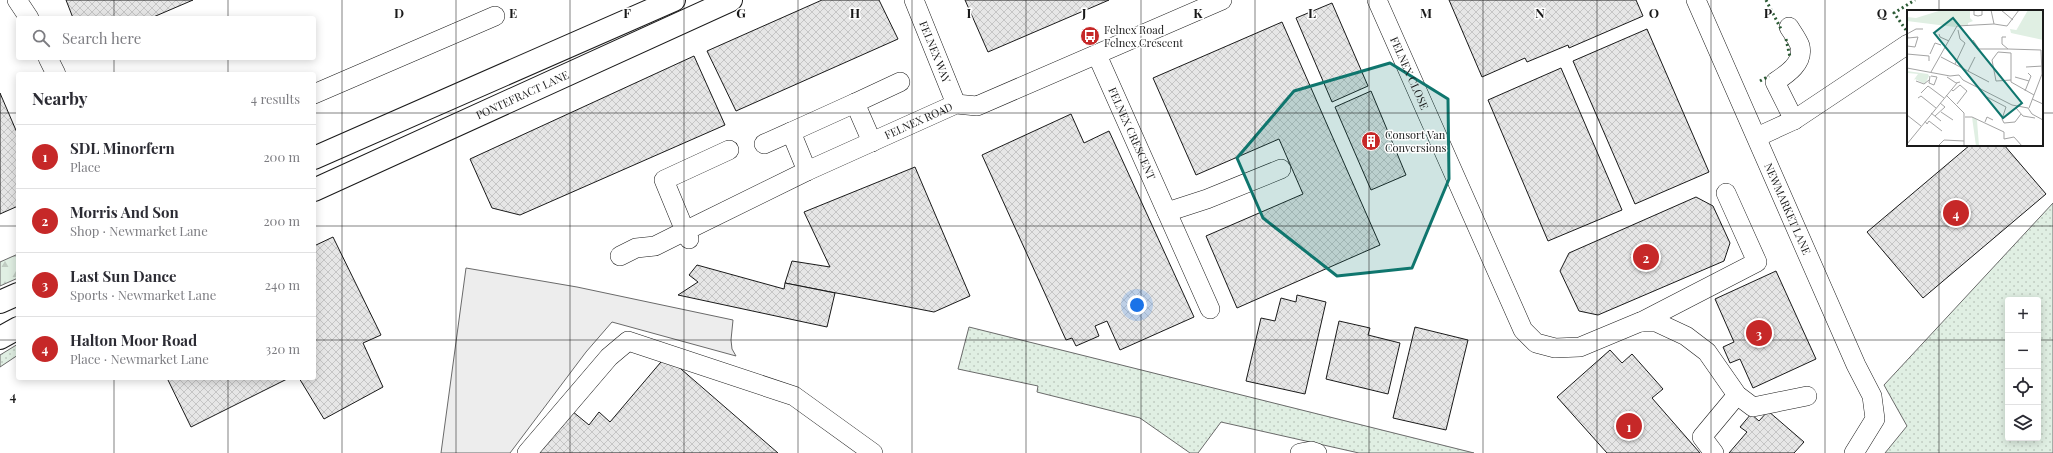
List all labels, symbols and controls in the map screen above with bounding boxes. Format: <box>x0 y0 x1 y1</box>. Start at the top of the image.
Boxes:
text: D <box>394 4 404 21</box>
text: E <box>509 4 517 21</box>
text: F <box>623 4 631 21</box>
text: G <box>736 4 746 21</box>
text: H <box>850 4 860 21</box>
text: I <box>967 4 972 21</box>
text: J <box>1081 4 1087 21</box>
text: K <box>1193 4 1203 21</box>
text: L <box>1308 4 1316 21</box>
text: M <box>1420 4 1432 21</box>
text: N <box>1535 4 1545 21</box>
text: O <box>1649 4 1659 21</box>
text: P <box>1764 4 1773 21</box>
text: Q <box>1877 4 1888 21</box>
inset map <box>1907 10 2043 146</box>
search box <box>16 16 316 60</box>
street label: FELNEX WAY <box>916 19 955 85</box>
place label: Felnex Road Felnex Crescent <box>1104 22 1183 50</box>
bus stop icon: Felnex Road Felnex Crescent <box>1079 25 1101 47</box>
icon: search <box>30 27 52 49</box>
text: Search here <box>62 28 141 48</box>
street label: FELNEX CLOSE <box>1387 34 1433 112</box>
street label: PONTEFRACT LANE <box>473 67 571 122</box>
street label: FELNEX CRESCENT <box>1105 85 1160 182</box>
text: Nearby <box>32 87 87 109</box>
text: 4 results <box>251 90 300 107</box>
street label: FELNEX ROAD <box>882 98 955 142</box>
place label: Consort Van Conversions <box>1385 127 1447 155</box>
building icon: Consort Van Conversions <box>1360 130 1382 152</box>
text: SDL Minorfern <box>70 138 175 158</box>
text: 1 <box>43 148 47 165</box>
text: 200 m <box>263 148 300 165</box>
text: Place <box>70 158 101 175</box>
street label: NEWMARKET LANE <box>1761 160 1815 257</box>
pin: 4 <box>1943 198 1969 228</box>
text: Morris And Son <box>70 202 179 222</box>
text: 2 <box>42 212 48 229</box>
text: 200 m <box>263 212 300 229</box>
text: Shop · Newmarket Lane <box>70 222 208 239</box>
pin: 2 <box>1633 242 1659 272</box>
text: Last Sun Dance <box>70 266 177 286</box>
text: 3 <box>42 276 48 293</box>
text: 240 m <box>265 276 300 293</box>
text: Sports · Newmarket Lane <box>70 286 216 303</box>
your location <box>1127 295 1147 315</box>
map controls <box>2005 297 2041 441</box>
button: + <box>2005 297 2041 333</box>
pin: 3 <box>1746 318 1772 348</box>
text: Halton Moor Road <box>70 330 197 350</box>
button: − <box>2005 333 2041 369</box>
text: 4 <box>42 340 48 357</box>
text: 320 m <box>265 340 300 357</box>
text: Place · Newmarket Lane <box>70 350 209 367</box>
button: locate <box>2005 369 2041 405</box>
text: 4 <box>10 387 17 404</box>
button: layers <box>2005 405 2041 441</box>
pin: 1 <box>1616 411 1642 441</box>

